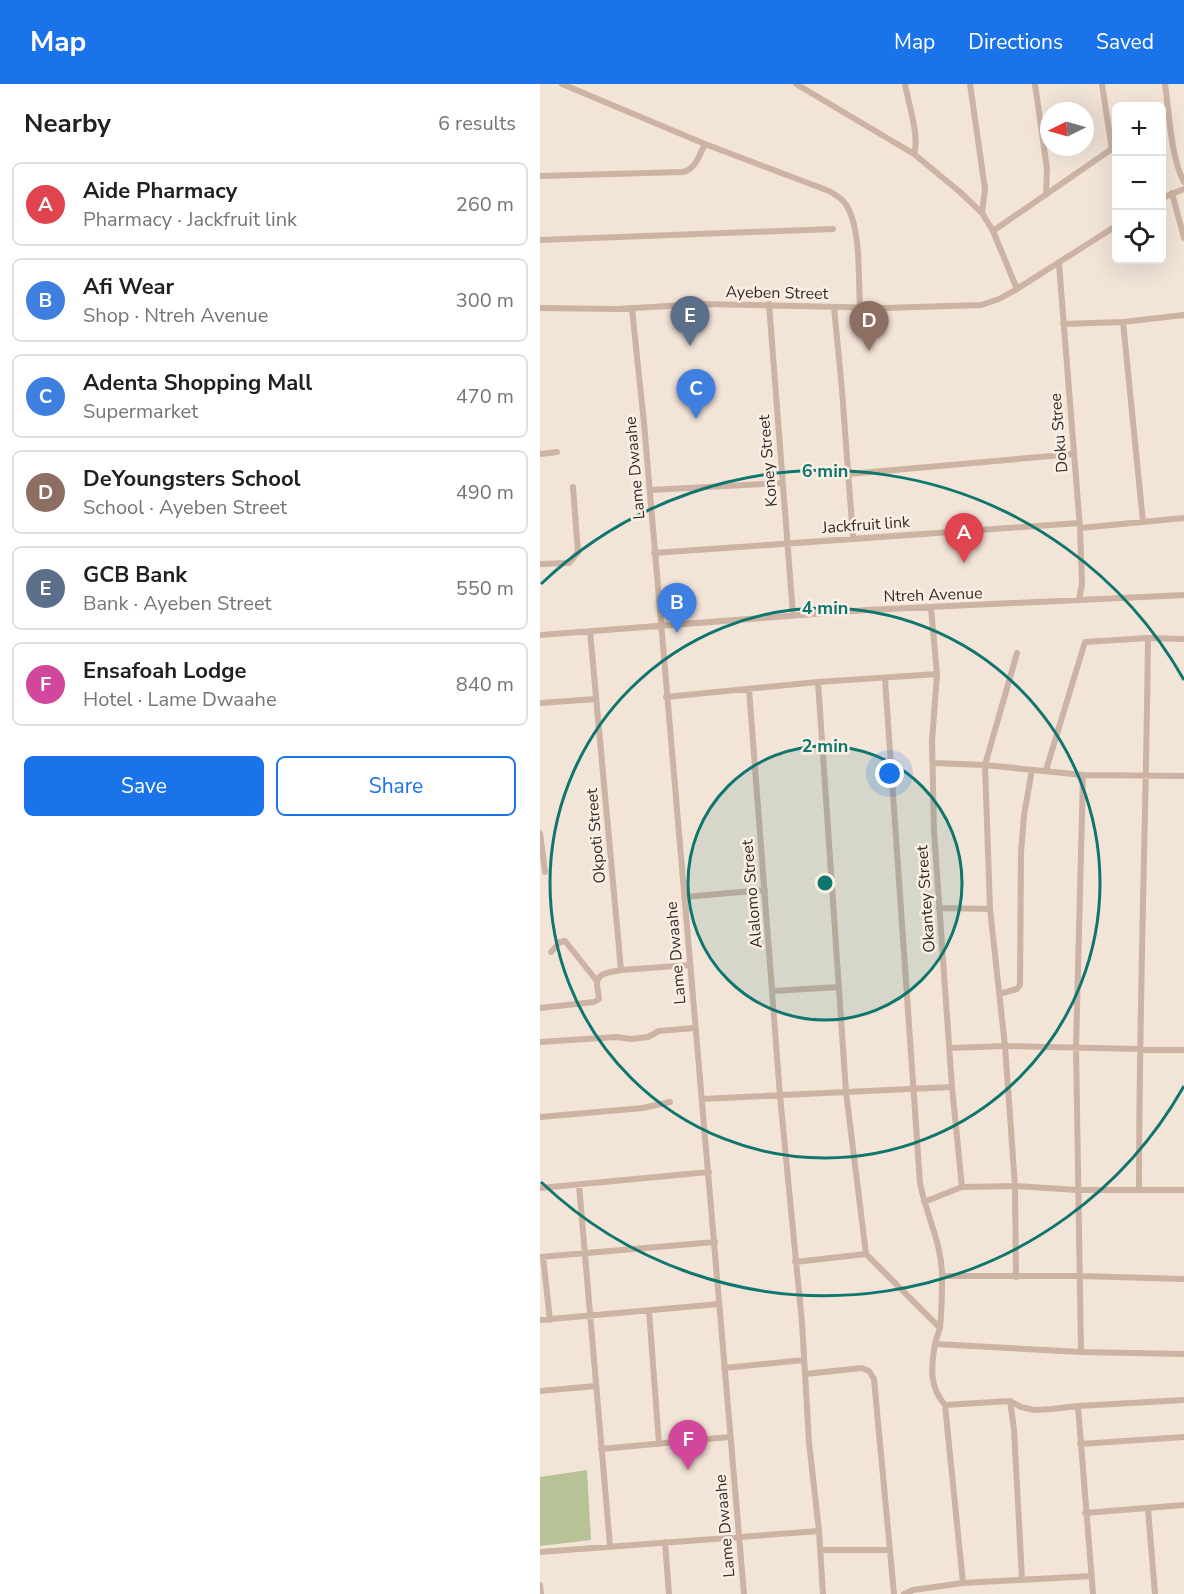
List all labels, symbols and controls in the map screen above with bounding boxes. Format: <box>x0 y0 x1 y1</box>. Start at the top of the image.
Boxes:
text: Map <box>30 23 86 61</box>
text: Map <box>894 28 935 56</box>
text: Directions <box>968 28 1063 56</box>
text: Saved <box>1096 28 1154 56</box>
north arrow <box>1040 102 1094 156</box>
map controls <box>1112 102 1166 264</box>
button: + <box>1112 102 1166 156</box>
text: Nearby <box>24 106 111 141</box>
text: 6 results <box>438 110 516 137</box>
button: − <box>1112 156 1166 210</box>
text: Aide Pharmacy <box>83 176 237 206</box>
text: A <box>38 191 53 218</box>
text: 260 m <box>456 191 514 218</box>
text: Pharmacy · Jackfruit link <box>83 206 297 233</box>
button: locate <box>1112 210 1166 264</box>
text: Afi Wear <box>83 272 174 302</box>
street label: Ayeben Street <box>726 281 829 305</box>
text: B <box>39 287 52 314</box>
text: 300 m <box>456 287 514 314</box>
pin: E <box>670 296 710 346</box>
text: Shop · Ntreh Avenue <box>83 302 268 329</box>
pin: D <box>850 302 888 351</box>
text: Adenta Shopping Mall <box>83 368 312 398</box>
pin: C <box>676 370 716 419</box>
text: C <box>39 383 52 410</box>
text: 470 m <box>456 383 514 410</box>
street label: Doku Stree <box>1045 392 1073 474</box>
text: Supermarket <box>83 398 198 425</box>
street label: Koney Street <box>753 414 783 508</box>
street label: Lame Dwaahe <box>620 416 650 520</box>
text: 6 min <box>802 459 848 483</box>
text: DeYoungsters School <box>83 464 301 494</box>
text: D <box>38 479 53 506</box>
text: 490 m <box>456 479 514 506</box>
text: School · Ayeben Street <box>83 494 287 521</box>
street label: Jackfruit link <box>820 511 912 539</box>
pin: A <box>944 514 984 563</box>
text: GCB Bank <box>83 560 187 590</box>
text: E <box>40 575 51 602</box>
text: 550 m <box>456 575 514 602</box>
street label: Ntreh Avenue <box>883 582 983 608</box>
pin: B <box>658 584 696 633</box>
text: Bank · Ayeben Street <box>83 590 272 617</box>
text: 4 min <box>802 596 848 620</box>
text: Ensafoah Lodge <box>83 656 246 686</box>
text: F <box>40 671 51 698</box>
text: 840 m <box>456 671 514 698</box>
text: Hotel · Lame Dwaahe <box>83 686 277 713</box>
text: 2 min <box>802 734 848 758</box>
button: Save <box>24 756 264 816</box>
button: Share <box>276 756 516 816</box>
your location <box>875 759 904 788</box>
street label: Okpoti Street <box>581 787 611 884</box>
street label: Alalomo Street <box>736 838 768 949</box>
street label: Okantey Street <box>911 844 941 953</box>
centre of rings <box>815 873 835 893</box>
street label: Lame Dwaahe <box>661 901 691 1005</box>
pin: F <box>668 1420 708 1470</box>
street label: Lame Dwaahe <box>710 1474 740 1578</box>

